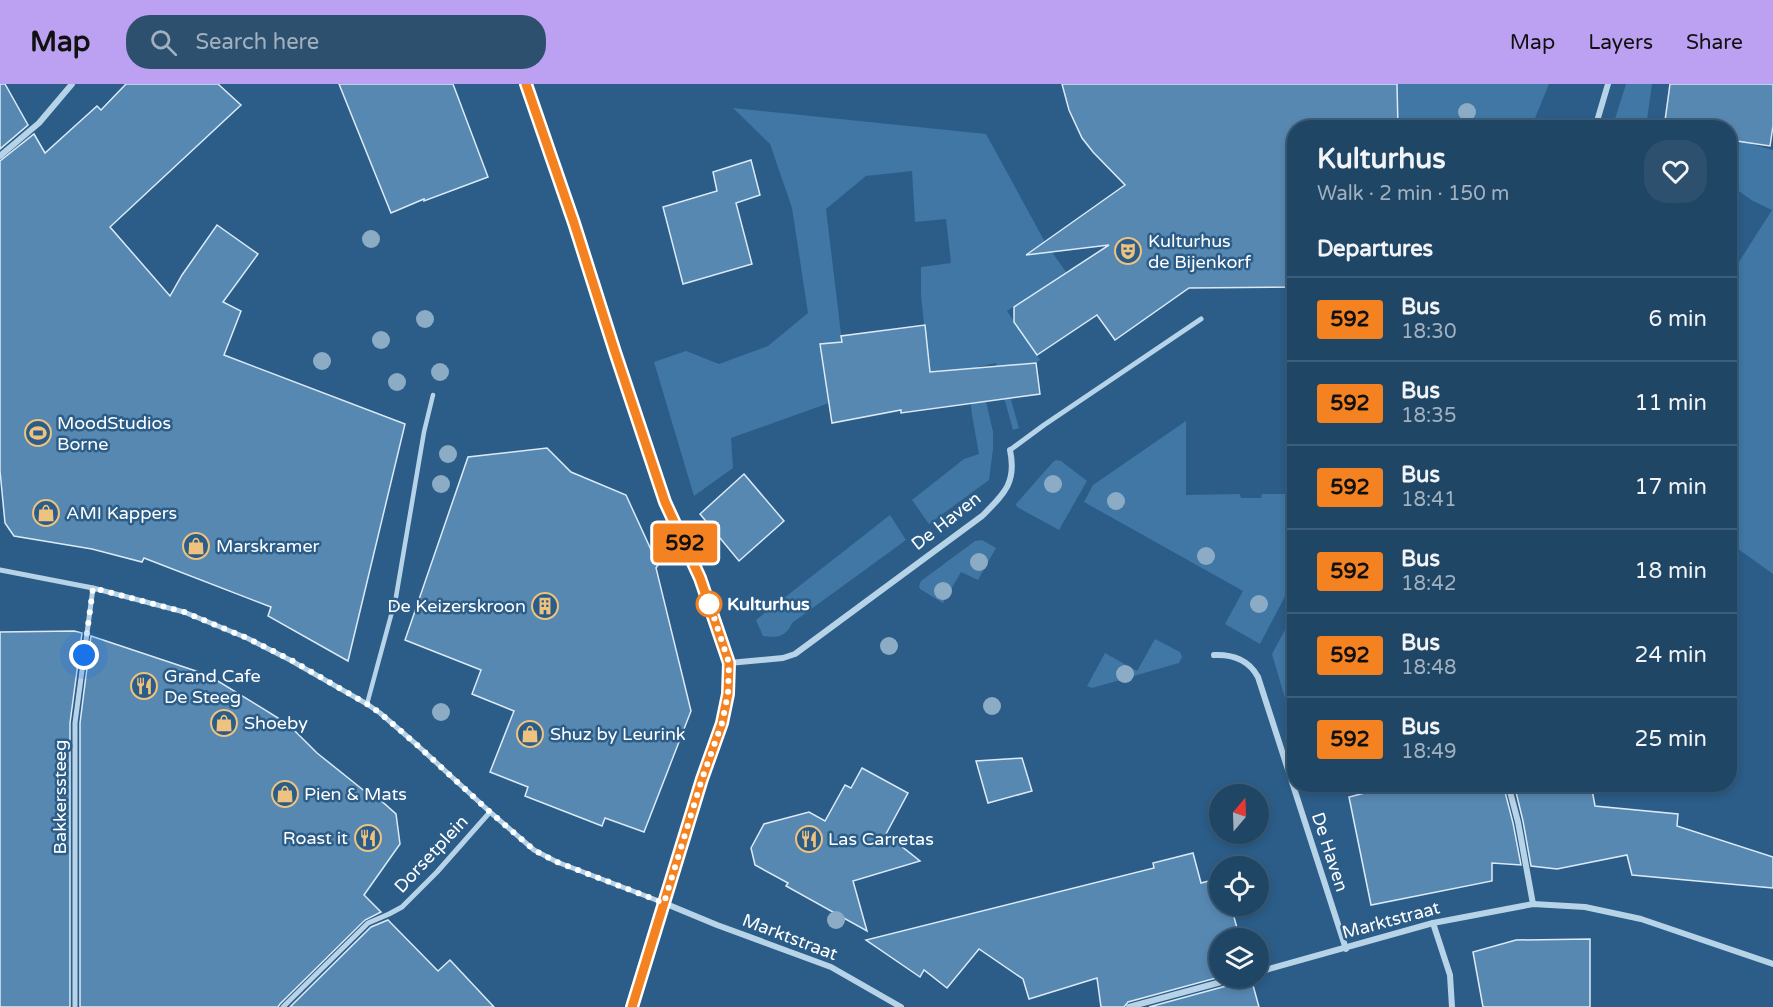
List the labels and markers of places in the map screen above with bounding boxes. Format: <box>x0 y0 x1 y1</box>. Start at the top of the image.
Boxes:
place label: Kulturhus de Bijenkorf <box>1148 230 1251 273</box>
theatre icon: Kulturhus de Bijenkorf <box>1113 236 1143 266</box>
place label: MoodStudios Borne <box>57 412 171 455</box>
sports icon: MoodStudios Borne <box>23 418 53 448</box>
shop icon: AMI Kappers <box>31 498 61 528</box>
place label: AMI Kappers <box>66 502 177 524</box>
shop icon: Marskramer <box>181 531 211 561</box>
place label: Marskramer <box>216 535 320 557</box>
building icon: De Keizerskroon <box>530 591 560 621</box>
marker: Kulturhus <box>696 591 722 617</box>
place label: Kulturhus <box>727 593 810 615</box>
place label: De Keizerskroon <box>387 595 526 617</box>
place label: Grand Cafe De Steeg <box>164 665 261 708</box>
restaurant icon: Grand Cafe De Steeg <box>129 671 159 701</box>
shop icon: Shoeby <box>209 708 239 738</box>
place label: Shoeby <box>244 712 308 734</box>
shop icon: Shuz by Leurink <box>515 719 545 749</box>
place label: Shuz by Leurink <box>550 723 686 745</box>
shop icon: Pien & Mats <box>270 779 300 809</box>
place label: Pien & Mats <box>304 783 407 805</box>
restaurant icon: Roast it <box>353 823 383 853</box>
restaurant icon: Las Carretas <box>794 824 824 854</box>
place label: Roast it <box>283 827 348 849</box>
place label: Las Carretas <box>828 828 934 850</box>

